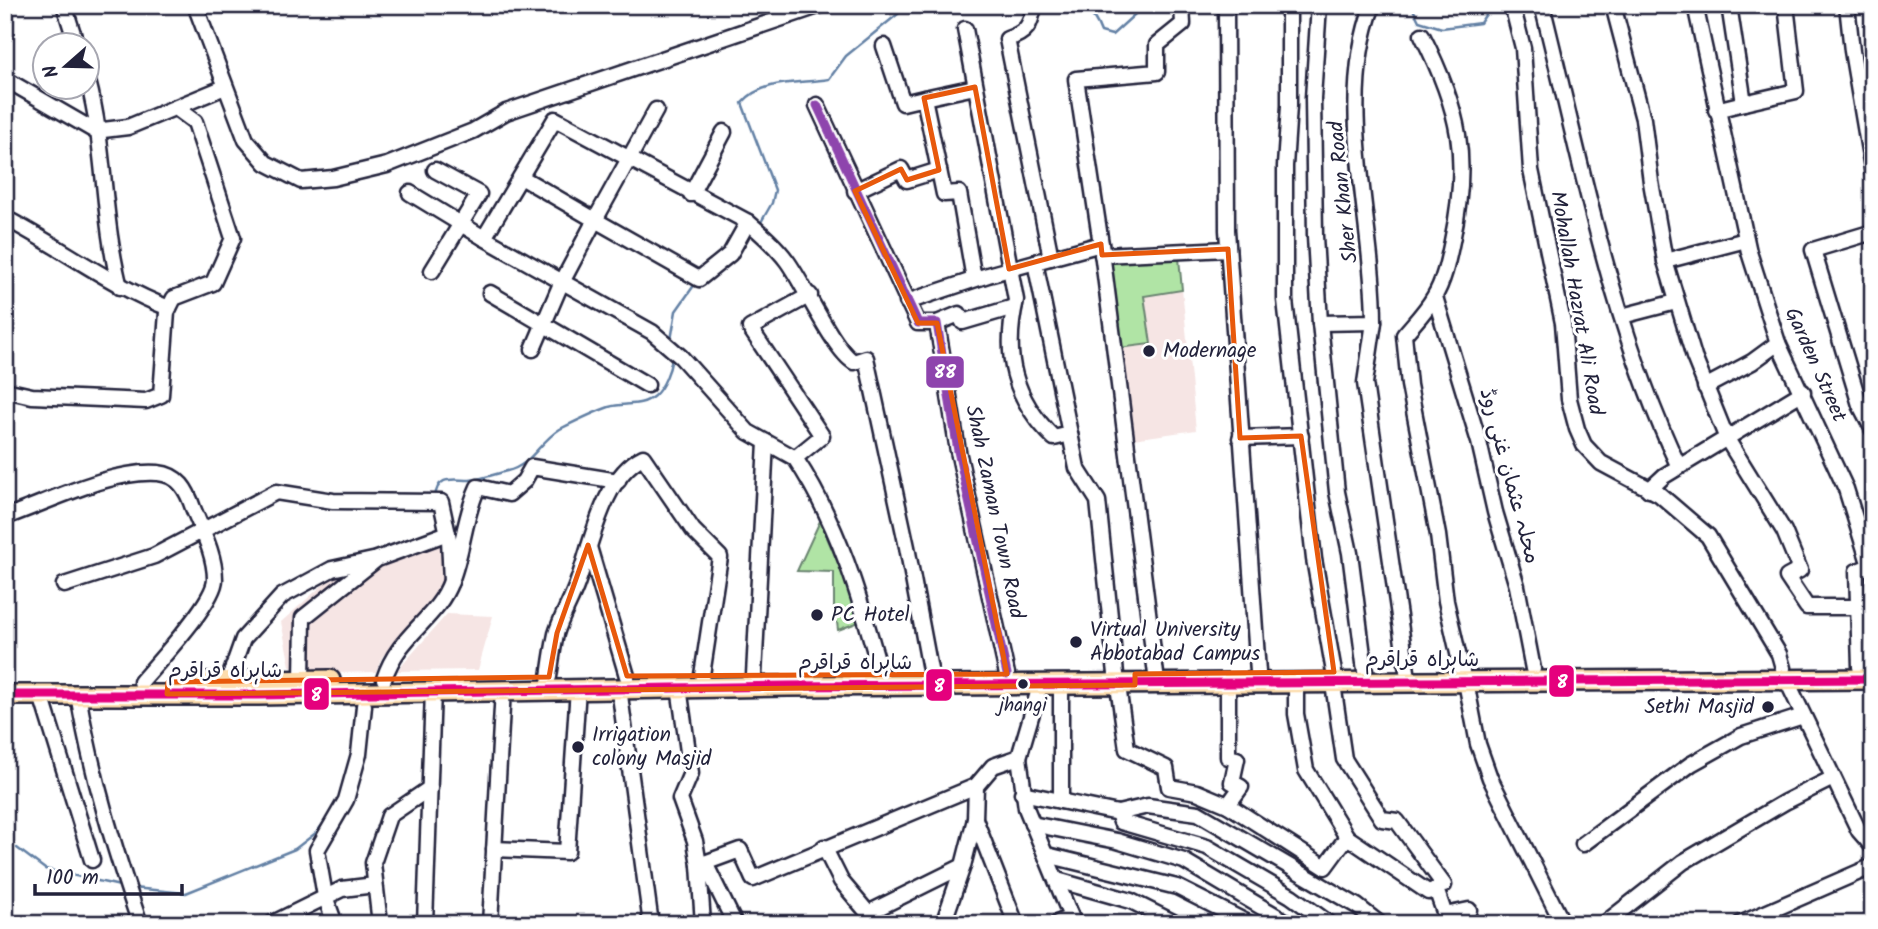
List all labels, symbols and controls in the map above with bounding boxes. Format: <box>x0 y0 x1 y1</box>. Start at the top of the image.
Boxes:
north arrow <box>32 32 102 102</box>
text: N <box>36 60 68 82</box>
street label: Sher Khan Road <box>1320 119 1368 265</box>
street label: Mohallah Hazrat Ali Road <box>1540 188 1612 418</box>
street label: Garden Street <box>1775 302 1855 428</box>
place label: Modernage <box>1163 335 1257 368</box>
marker: Modernage <box>1141 343 1157 359</box>
line badge: 88 <box>925 355 965 389</box>
text: 88 <box>934 358 957 388</box>
street label: محلہ عثمان غنی روڈ <box>1470 385 1548 567</box>
street label: Shah Zaman Town Road <box>955 402 1033 622</box>
place label: PC Hotel <box>831 599 910 632</box>
marker: PC Hotel <box>809 607 825 623</box>
place label: Virtual University Abbotabad Campus <box>1090 614 1260 671</box>
marker: Virtual University Abbotabad Campus <box>1068 634 1084 650</box>
street label: شاہراہ قراقرم <box>1365 644 1479 677</box>
street label: شاہراہ قراقرم <box>798 647 912 680</box>
street label: شاہراہ قراقرم <box>168 655 282 688</box>
line badge: 8 <box>1548 664 1575 698</box>
line badge: 8 <box>925 668 953 702</box>
text: 8 <box>1556 668 1568 698</box>
text: 8 <box>933 672 945 702</box>
line badge: 8 <box>303 677 330 711</box>
marker: jhangi <box>1016 677 1030 691</box>
text: 8 <box>310 681 322 711</box>
place label: jhangi <box>994 691 1048 721</box>
place label: Sethi Masjid <box>1644 691 1755 724</box>
marker: Sethi Masjid <box>1760 699 1776 715</box>
place label: Irrigation colony Masjid <box>592 719 712 776</box>
marker: Irrigation colony Masjid <box>570 739 586 755</box>
scale bar <box>35 852 182 896</box>
text: 100 m <box>46 862 99 895</box>

